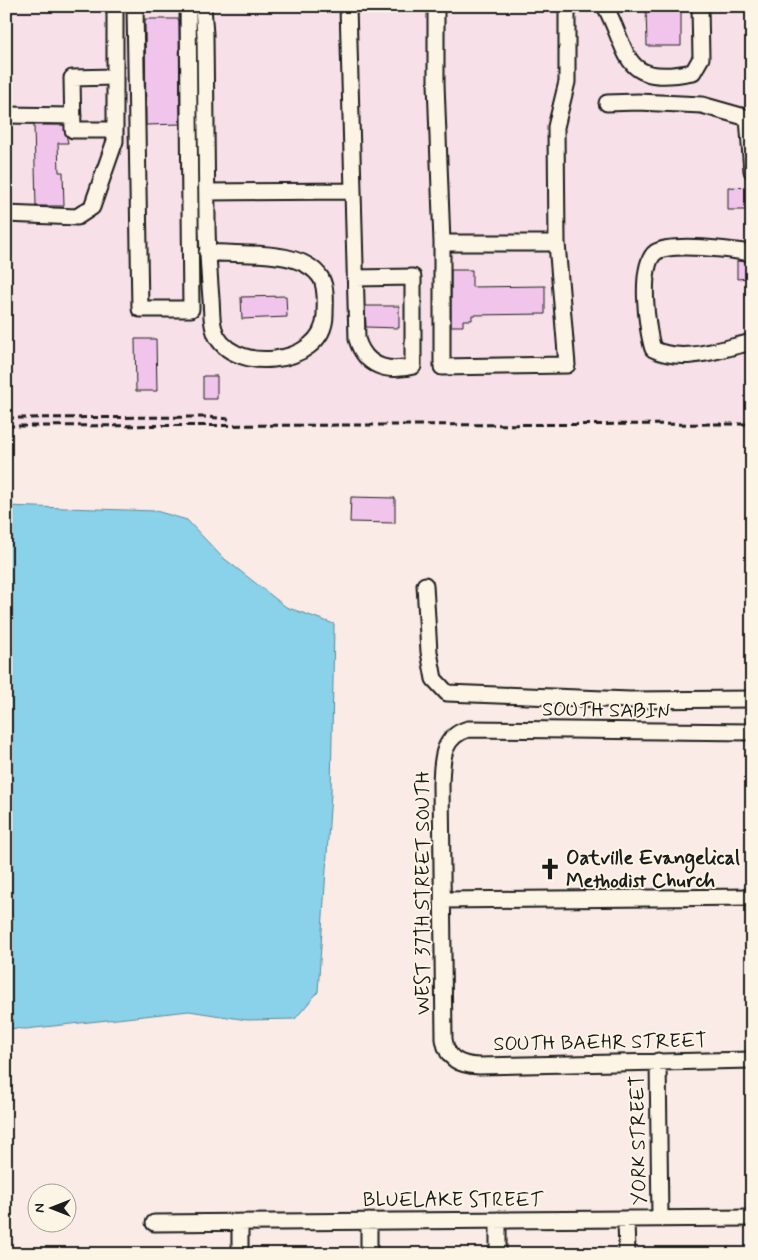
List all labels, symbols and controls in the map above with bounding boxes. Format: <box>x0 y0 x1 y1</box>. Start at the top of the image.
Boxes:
street label: SOUTH SABIN <box>542 696 670 726</box>
street label: WEST 37TH STREET SOUTH <box>410 771 437 1015</box>
place label: Oatville Evangelical Methodist Church <box>566 845 740 895</box>
church icon: Oatville Evangelical Methodist Church <box>537 856 563 882</box>
street label: SOUTH BAEHR STREET <box>493 1028 707 1058</box>
street label: YORK STREET <box>624 1075 654 1205</box>
north arrow <box>28 1182 78 1232</box>
street label: BLUELAKE STREET <box>363 1187 545 1214</box>
text: N <box>31 1203 49 1213</box>

